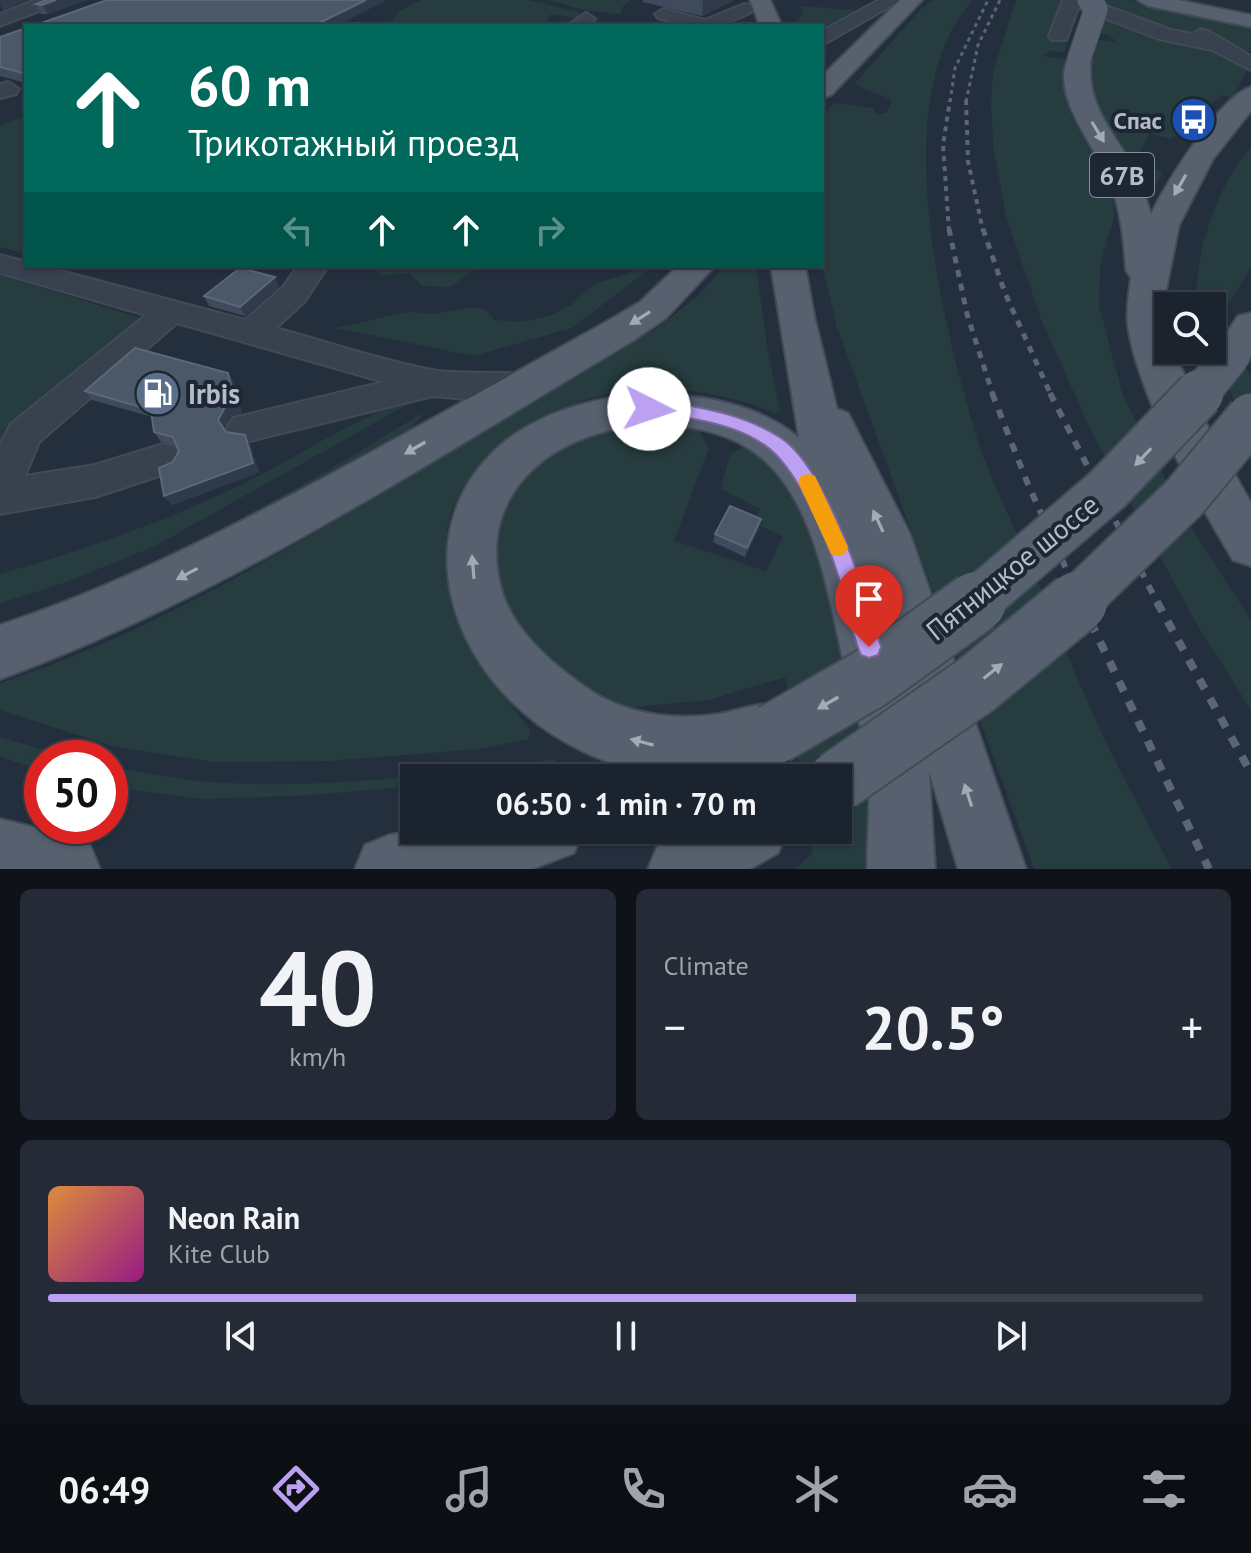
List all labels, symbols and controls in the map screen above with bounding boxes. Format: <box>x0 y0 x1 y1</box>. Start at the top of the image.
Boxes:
text: 60 m <box>188 49 311 121</box>
icon: ahead <box>56 56 160 160</box>
bus stop icon: Спас <box>1169 96 1217 144</box>
place label: Спас <box>1114 105 1162 136</box>
text: Трикотажный проезд <box>188 119 519 166</box>
one-way arrow <box>1091 121 1105 143</box>
road number: 67B <box>1090 153 1154 197</box>
one-way arrow <box>1173 174 1187 196</box>
icon: left <box>276 208 320 252</box>
icon: ahead <box>360 208 404 252</box>
icon: ahead <box>444 208 488 252</box>
icon: right <box>528 208 572 252</box>
map controls <box>1154 292 1226 364</box>
button: search <box>1154 292 1226 364</box>
one-way arrow <box>629 310 651 324</box>
position arrow <box>607 367 691 451</box>
fuel station icon: Irbis <box>133 369 181 417</box>
place label: Irbis <box>188 375 240 412</box>
one-way arrow <box>404 441 426 455</box>
one-way arrow <box>1134 447 1152 466</box>
street label: Пятницкое шоссе <box>918 486 1106 648</box>
one-way arrow <box>871 510 885 533</box>
one-way arrow <box>467 554 480 579</box>
pin <box>835 565 903 647</box>
one-way arrow <box>176 567 199 581</box>
icon: arrive <box>847 577 891 621</box>
one-way arrow <box>982 663 1002 680</box>
one-way arrow <box>817 696 840 710</box>
one-way arrow <box>629 735 653 748</box>
speed limit sign: 50 <box>24 740 128 844</box>
one-way arrow <box>962 782 974 806</box>
text: 06:50 · 1 min · 70 m <box>496 784 756 823</box>
text: 40 <box>259 920 377 1055</box>
text: Climate <box>664 949 749 982</box>
text: 20.5° <box>862 988 1005 1066</box>
text: − <box>664 998 686 1055</box>
text: + <box>1181 998 1203 1055</box>
text: km/h <box>289 1040 346 1073</box>
text: Neon Rain <box>168 1198 300 1237</box>
text: Kite Club <box>168 1237 270 1270</box>
icon: previous <box>219 1314 263 1358</box>
icon: pause <box>604 1314 648 1358</box>
icon: next <box>989 1314 1033 1358</box>
icon: directions <box>268 1461 324 1517</box>
icon: music <box>441 1461 497 1517</box>
icon: phone <box>615 1461 671 1517</box>
icon: climate <box>789 1461 845 1517</box>
icon: car <box>962 1461 1018 1517</box>
icon: filters <box>1136 1461 1192 1517</box>
text: 06:49 <box>59 1466 150 1513</box>

